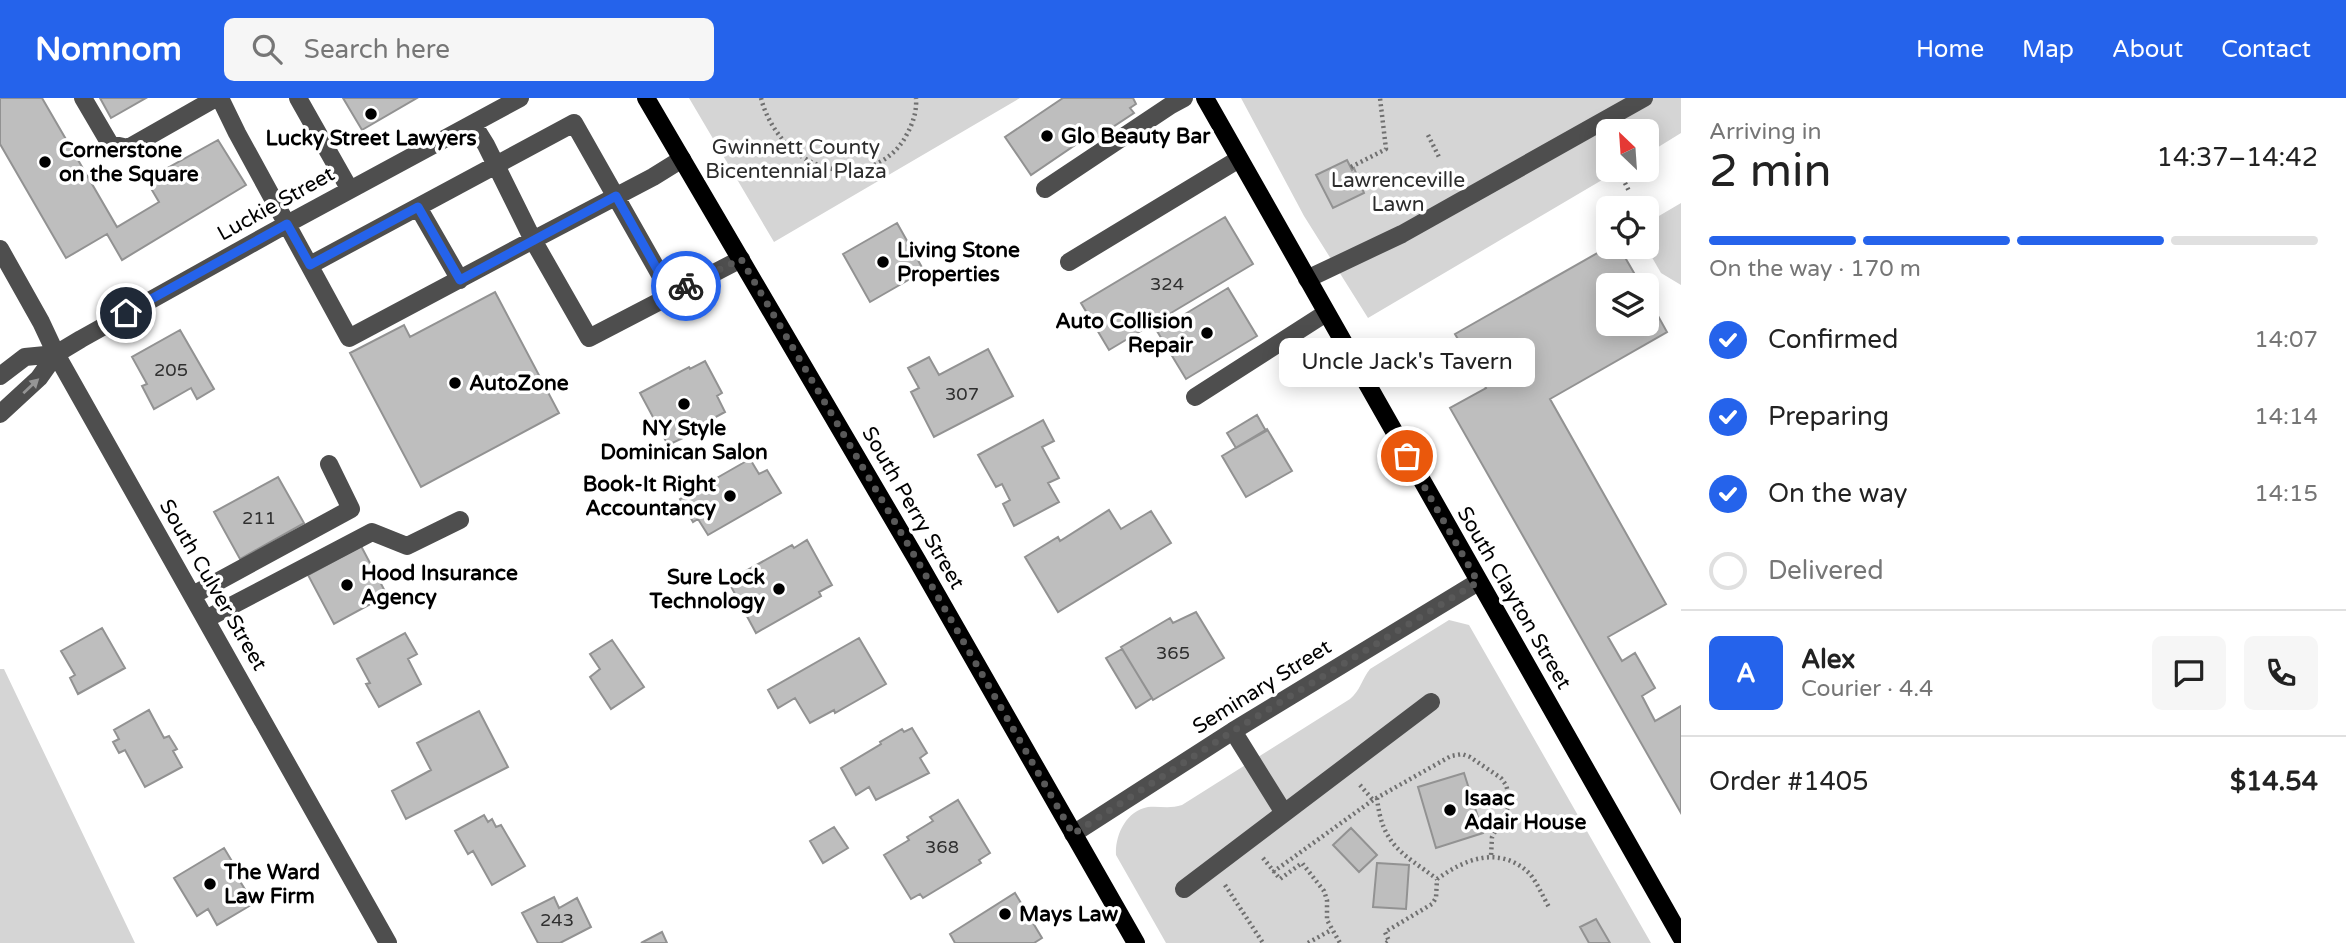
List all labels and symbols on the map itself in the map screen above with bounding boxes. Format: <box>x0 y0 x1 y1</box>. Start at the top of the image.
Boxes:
marker: Lucky Street Lawyers <box>363 106 379 122</box>
north arrow <box>1596 119 1659 182</box>
place label: Glo Beauty Bar <box>1061 124 1211 149</box>
place label: Lucky Street Lawyers <box>265 126 477 151</box>
marker: Glo Beauty Bar <box>1039 128 1055 144</box>
park label: Gwinnett County Bicentennial Plaza <box>705 135 887 184</box>
place label: Cornerstone on the Square <box>59 138 199 187</box>
marker: Cornerstone on the Square <box>37 154 53 170</box>
street label: Luckie Street <box>213 162 339 246</box>
park label: Lawrenceville Lawn <box>1331 168 1465 217</box>
place label: Living Stone Properties <box>897 238 1020 287</box>
courier <box>651 251 721 321</box>
marker: Living Stone Properties <box>875 254 891 270</box>
house number: 324 <box>1150 273 1184 295</box>
pin <box>96 283 156 343</box>
place label: Auto Collision Repair <box>1055 309 1194 358</box>
marker: Auto Collision Repair <box>1199 325 1215 341</box>
callout: Uncle Jack's Tavern <box>1279 337 1535 386</box>
house number: 205 <box>154 359 188 381</box>
place label: AutoZone <box>469 371 569 396</box>
marker: AutoZone <box>447 375 463 391</box>
one-way arrow <box>22 378 40 394</box>
house number: 307 <box>945 383 979 405</box>
marker: NY Style Dominican Salon <box>676 396 692 412</box>
place label: NY Style Dominican Salon <box>600 416 768 465</box>
street label: South Perry Street <box>856 422 970 594</box>
pin <box>1377 426 1437 486</box>
place label: Book-It Right Accountancy <box>583 472 717 521</box>
marker: Book-It Right Accountancy <box>722 488 738 504</box>
street label: South Culver Street <box>154 495 272 675</box>
street label: South Clayton Street <box>1451 502 1577 694</box>
house number: 211 <box>242 507 276 529</box>
place label: Hood Insurance Agency <box>361 561 518 610</box>
place label: Sure Lock Technology <box>649 565 766 614</box>
marker: Hood Insurance Agency <box>339 577 355 593</box>
marker: Sure Lock Technology <box>771 581 787 597</box>
street label: Seminary Street <box>1188 634 1336 740</box>
house number: 365 <box>1156 642 1190 664</box>
place label: Isaac Adair House <box>1464 786 1586 835</box>
marker: Isaac Adair House <box>1442 802 1458 818</box>
house number: 368 <box>925 836 959 858</box>
place label: The Ward Law Firm <box>223 860 320 909</box>
marker: The Ward Law Firm <box>202 876 218 892</box>
place label: Mays Law <box>1019 902 1118 927</box>
marker: Mays Law <box>997 906 1013 922</box>
house number: 243 <box>540 909 574 931</box>

